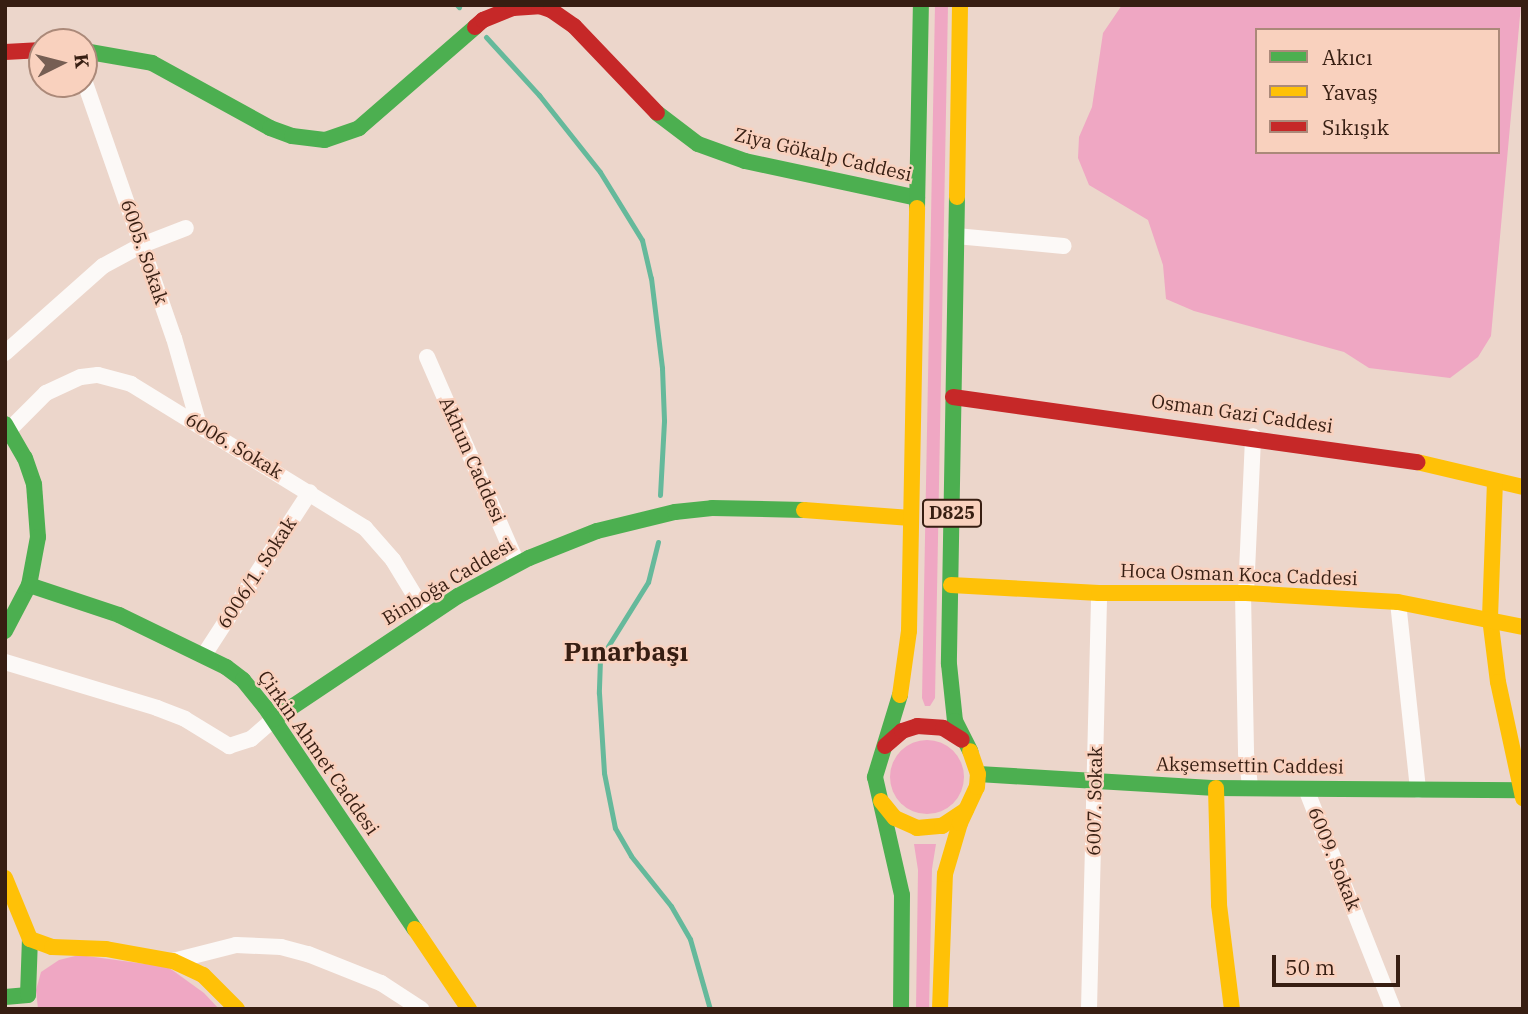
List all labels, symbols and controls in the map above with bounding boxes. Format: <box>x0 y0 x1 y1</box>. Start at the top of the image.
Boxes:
north arrow <box>28 28 98 98</box>
legend <box>1255 28 1500 154</box>
text: Akıcı <box>1322 43 1373 71</box>
text: K <box>69 53 95 70</box>
text: Yavaş <box>1322 78 1378 106</box>
text: Sıkışık <box>1322 113 1389 141</box>
street label: Ziya Gökalp Caddesi <box>732 123 914 187</box>
street label: 6005. Sokak <box>115 196 173 308</box>
street label: Osman Gazi Caddesi <box>1150 390 1334 438</box>
street label: Akhun Caddesi <box>434 394 510 526</box>
street label: 6006. Sokak <box>181 408 287 484</box>
road number: D825 <box>920 499 984 528</box>
street label: 6006/1. Sokak <box>213 513 301 633</box>
street label: Binboğa Caddesi <box>378 534 518 630</box>
street label: Hoca Osman Koca Caddesi <box>1120 559 1358 591</box>
district label: Pınarbaşı <box>564 636 688 668</box>
street label: Çirkin Ahmet Caddesi <box>253 666 383 840</box>
street label: 6007. Sokak <box>1083 746 1107 856</box>
street label: Akşemsettin Caddesi <box>1156 753 1344 779</box>
street label: 6009. Sokak <box>1303 804 1365 914</box>
scale bar <box>1276 940 1404 984</box>
text: 50 m <box>1285 953 1335 981</box>

